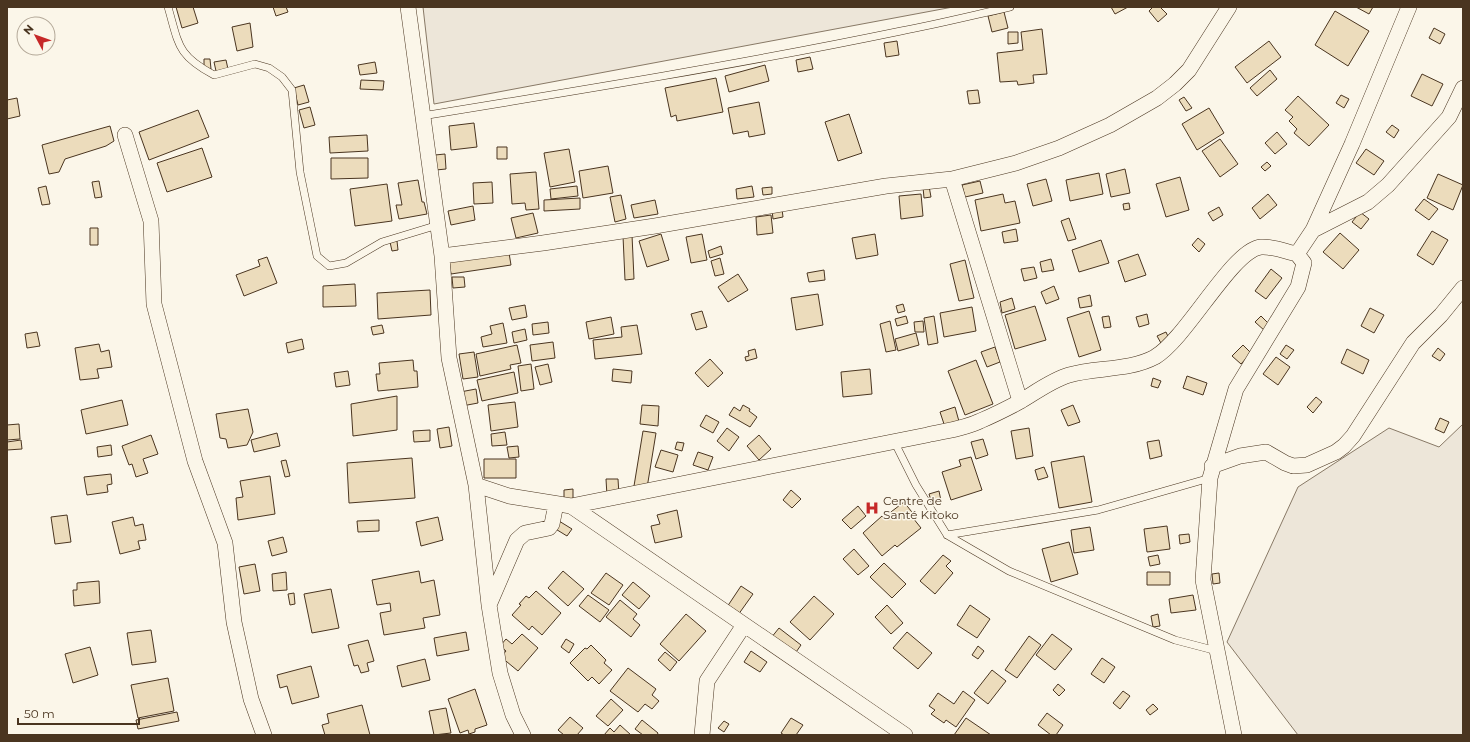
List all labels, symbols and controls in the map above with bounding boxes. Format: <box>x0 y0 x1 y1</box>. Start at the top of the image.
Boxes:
north arrow <box>16 16 56 56</box>
text: N <box>20 21 37 37</box>
place label: Centre de Santé Kitoko <box>883 493 959 522</box>
hospital icon: Centre de Santé Kitoko <box>864 500 880 516</box>
scale bar <box>18 700 139 726</box>
text: 50 m <box>24 706 55 721</box>

